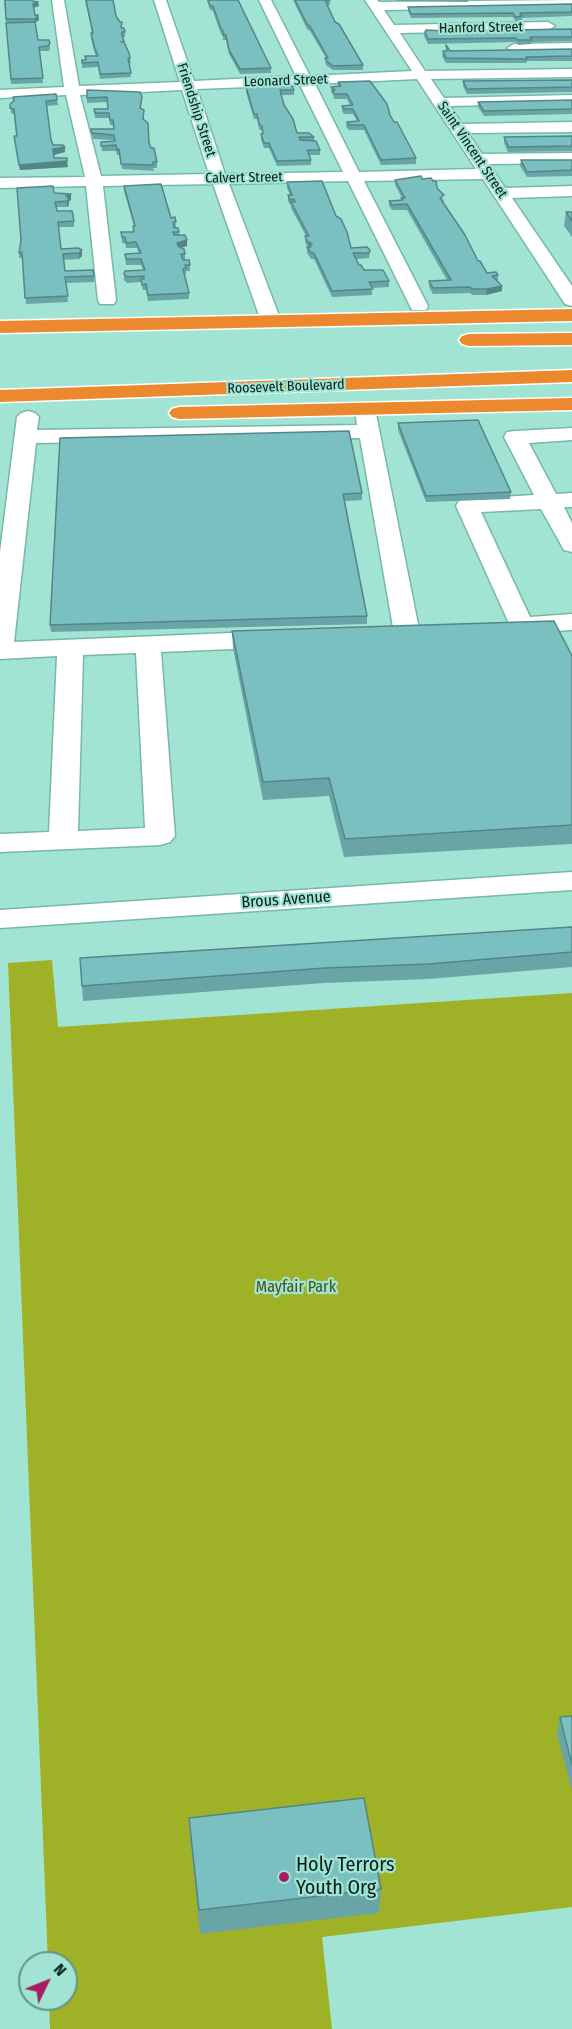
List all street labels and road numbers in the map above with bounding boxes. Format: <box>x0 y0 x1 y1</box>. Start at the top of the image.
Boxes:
street label: Hanford Street <box>439 19 523 37</box>
street label: Friendship Street <box>173 61 219 159</box>
street label: Leonard Street <box>244 71 328 91</box>
street label: Saint Vincent Street <box>433 98 511 202</box>
street label: Calvert Street <box>205 169 283 187</box>
street label: Roosevelt Boulevard <box>227 377 345 397</box>
street label: Brous Avenue <box>241 887 331 913</box>

